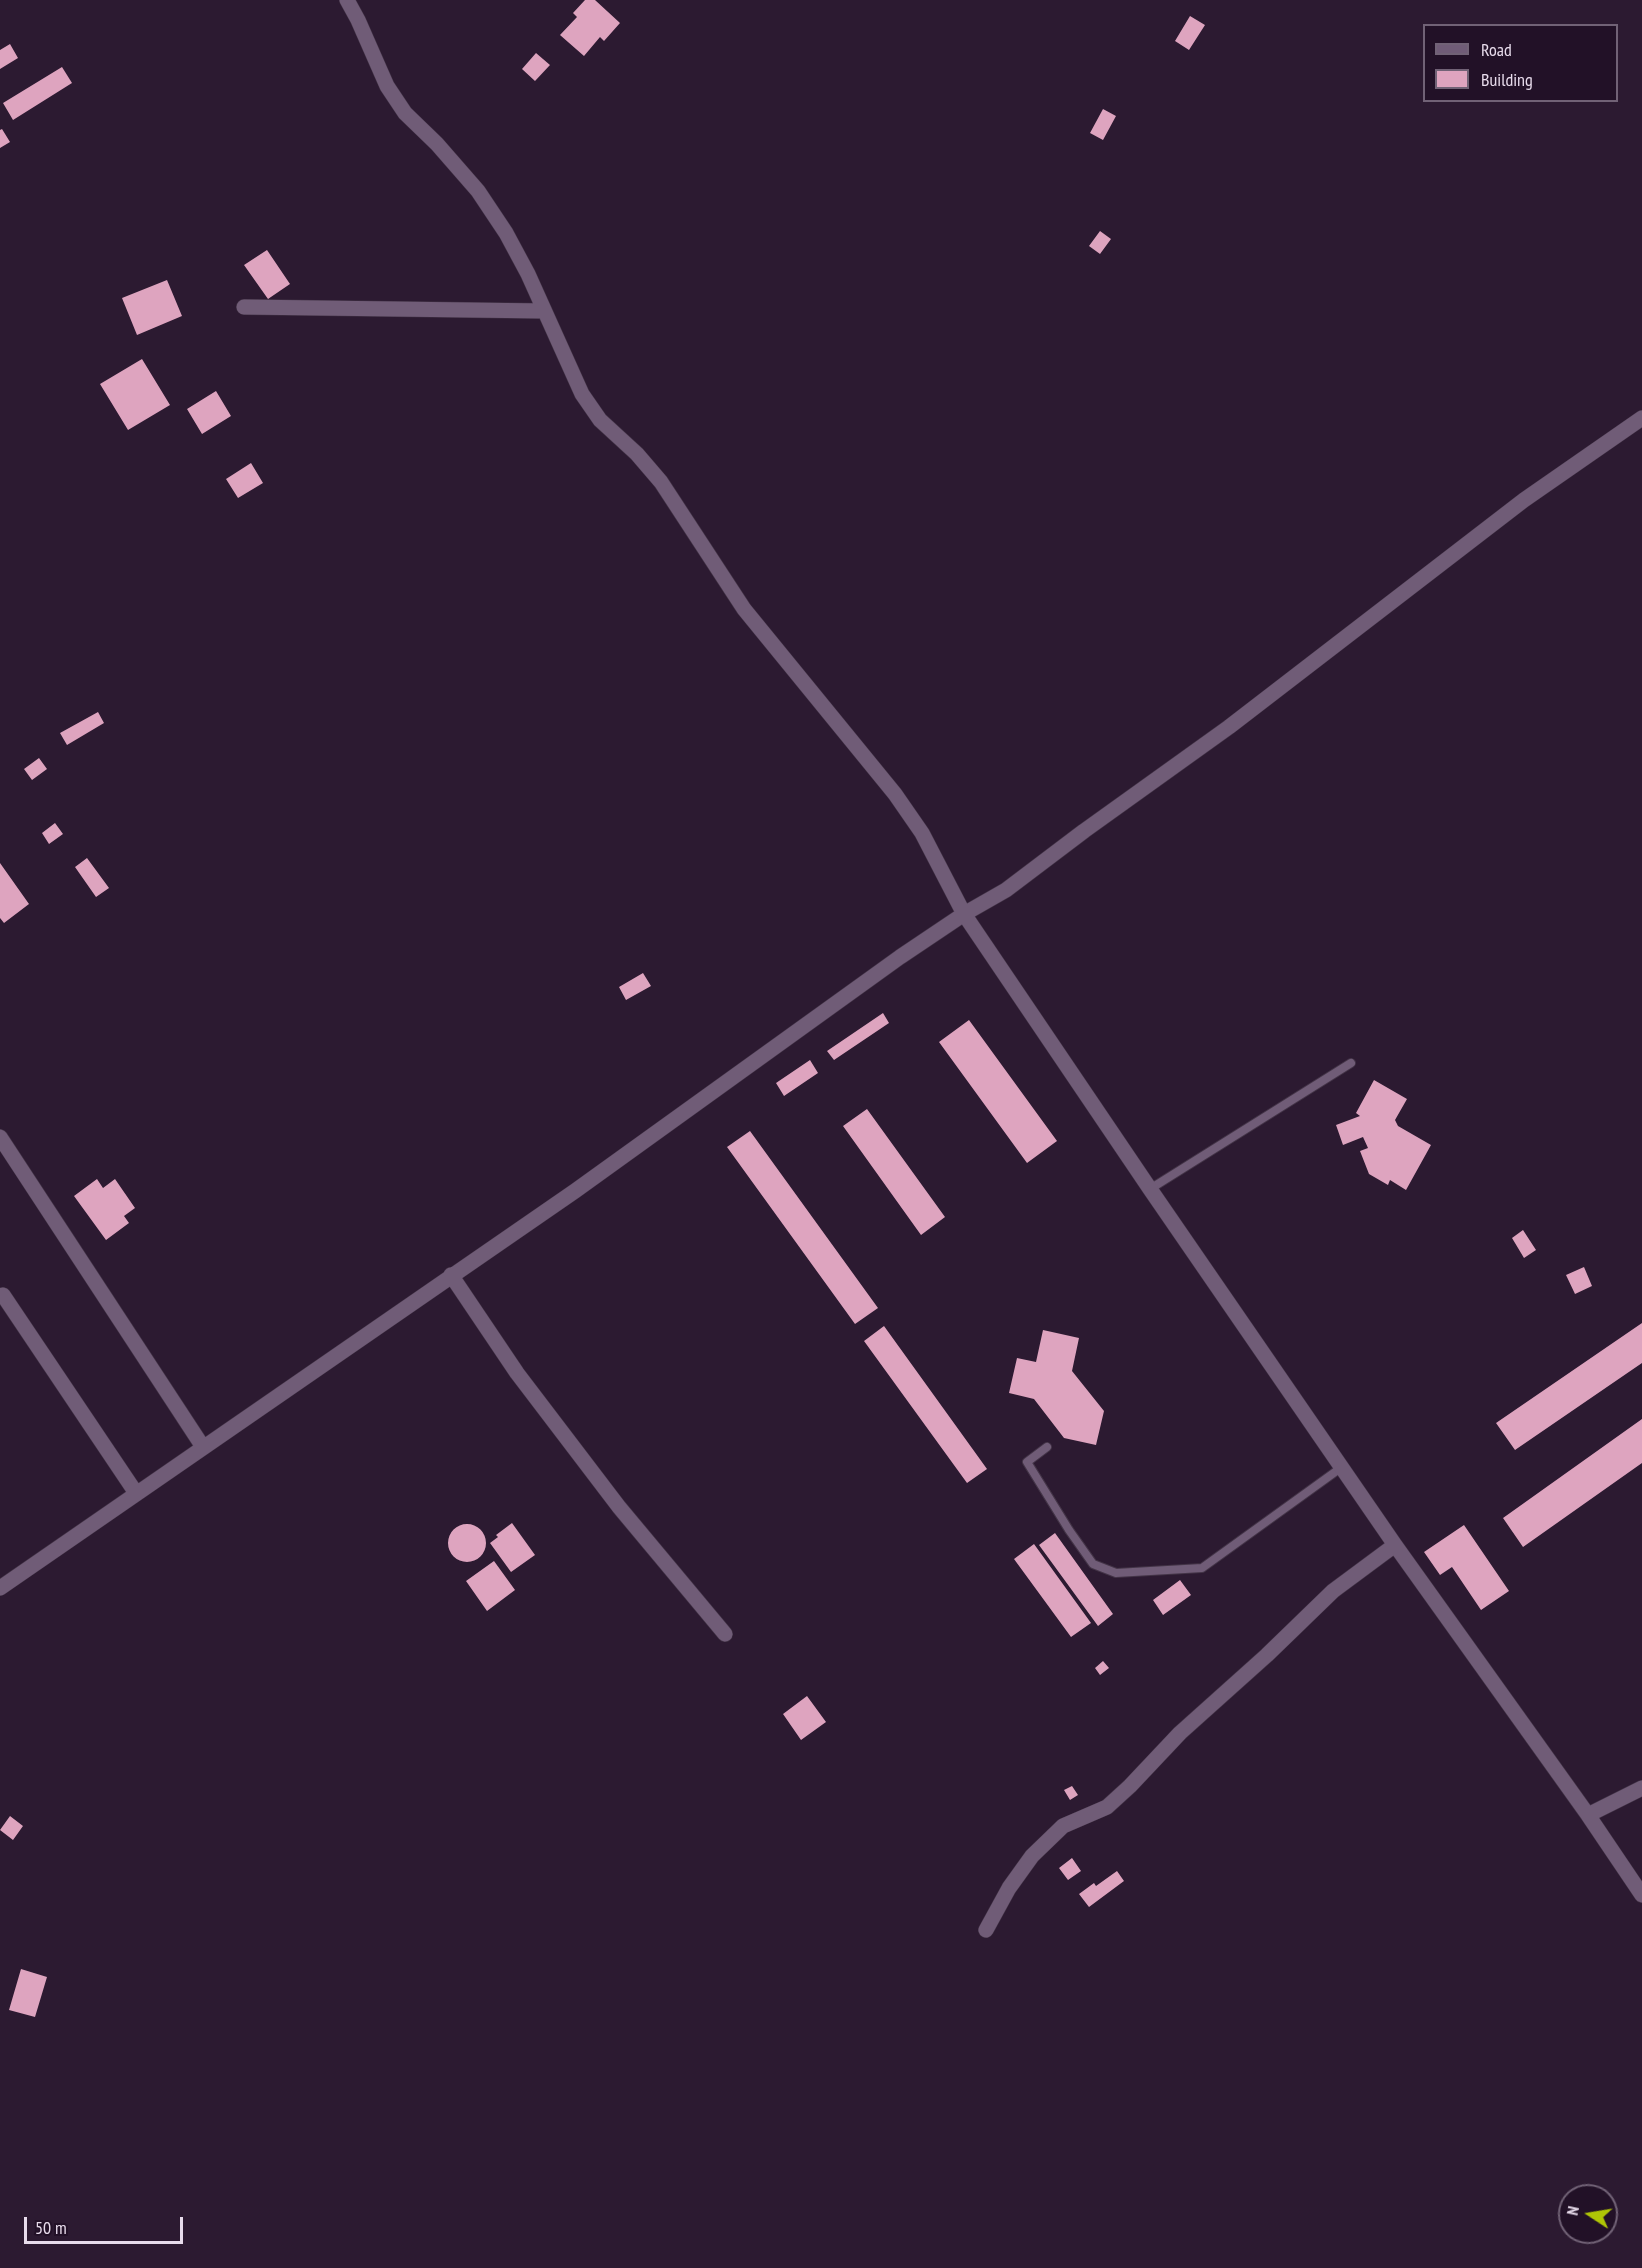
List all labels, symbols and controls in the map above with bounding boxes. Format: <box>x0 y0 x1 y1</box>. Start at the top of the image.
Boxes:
legend <box>1423 24 1618 102</box>
text: Road <box>1481 38 1512 61</box>
text: Building <box>1481 68 1533 91</box>
north arrow <box>1558 2184 1618 2244</box>
text: N <box>1562 2204 1583 2217</box>
scale bar <box>27 2205 186 2243</box>
text: 50 m <box>35 2216 67 2239</box>

